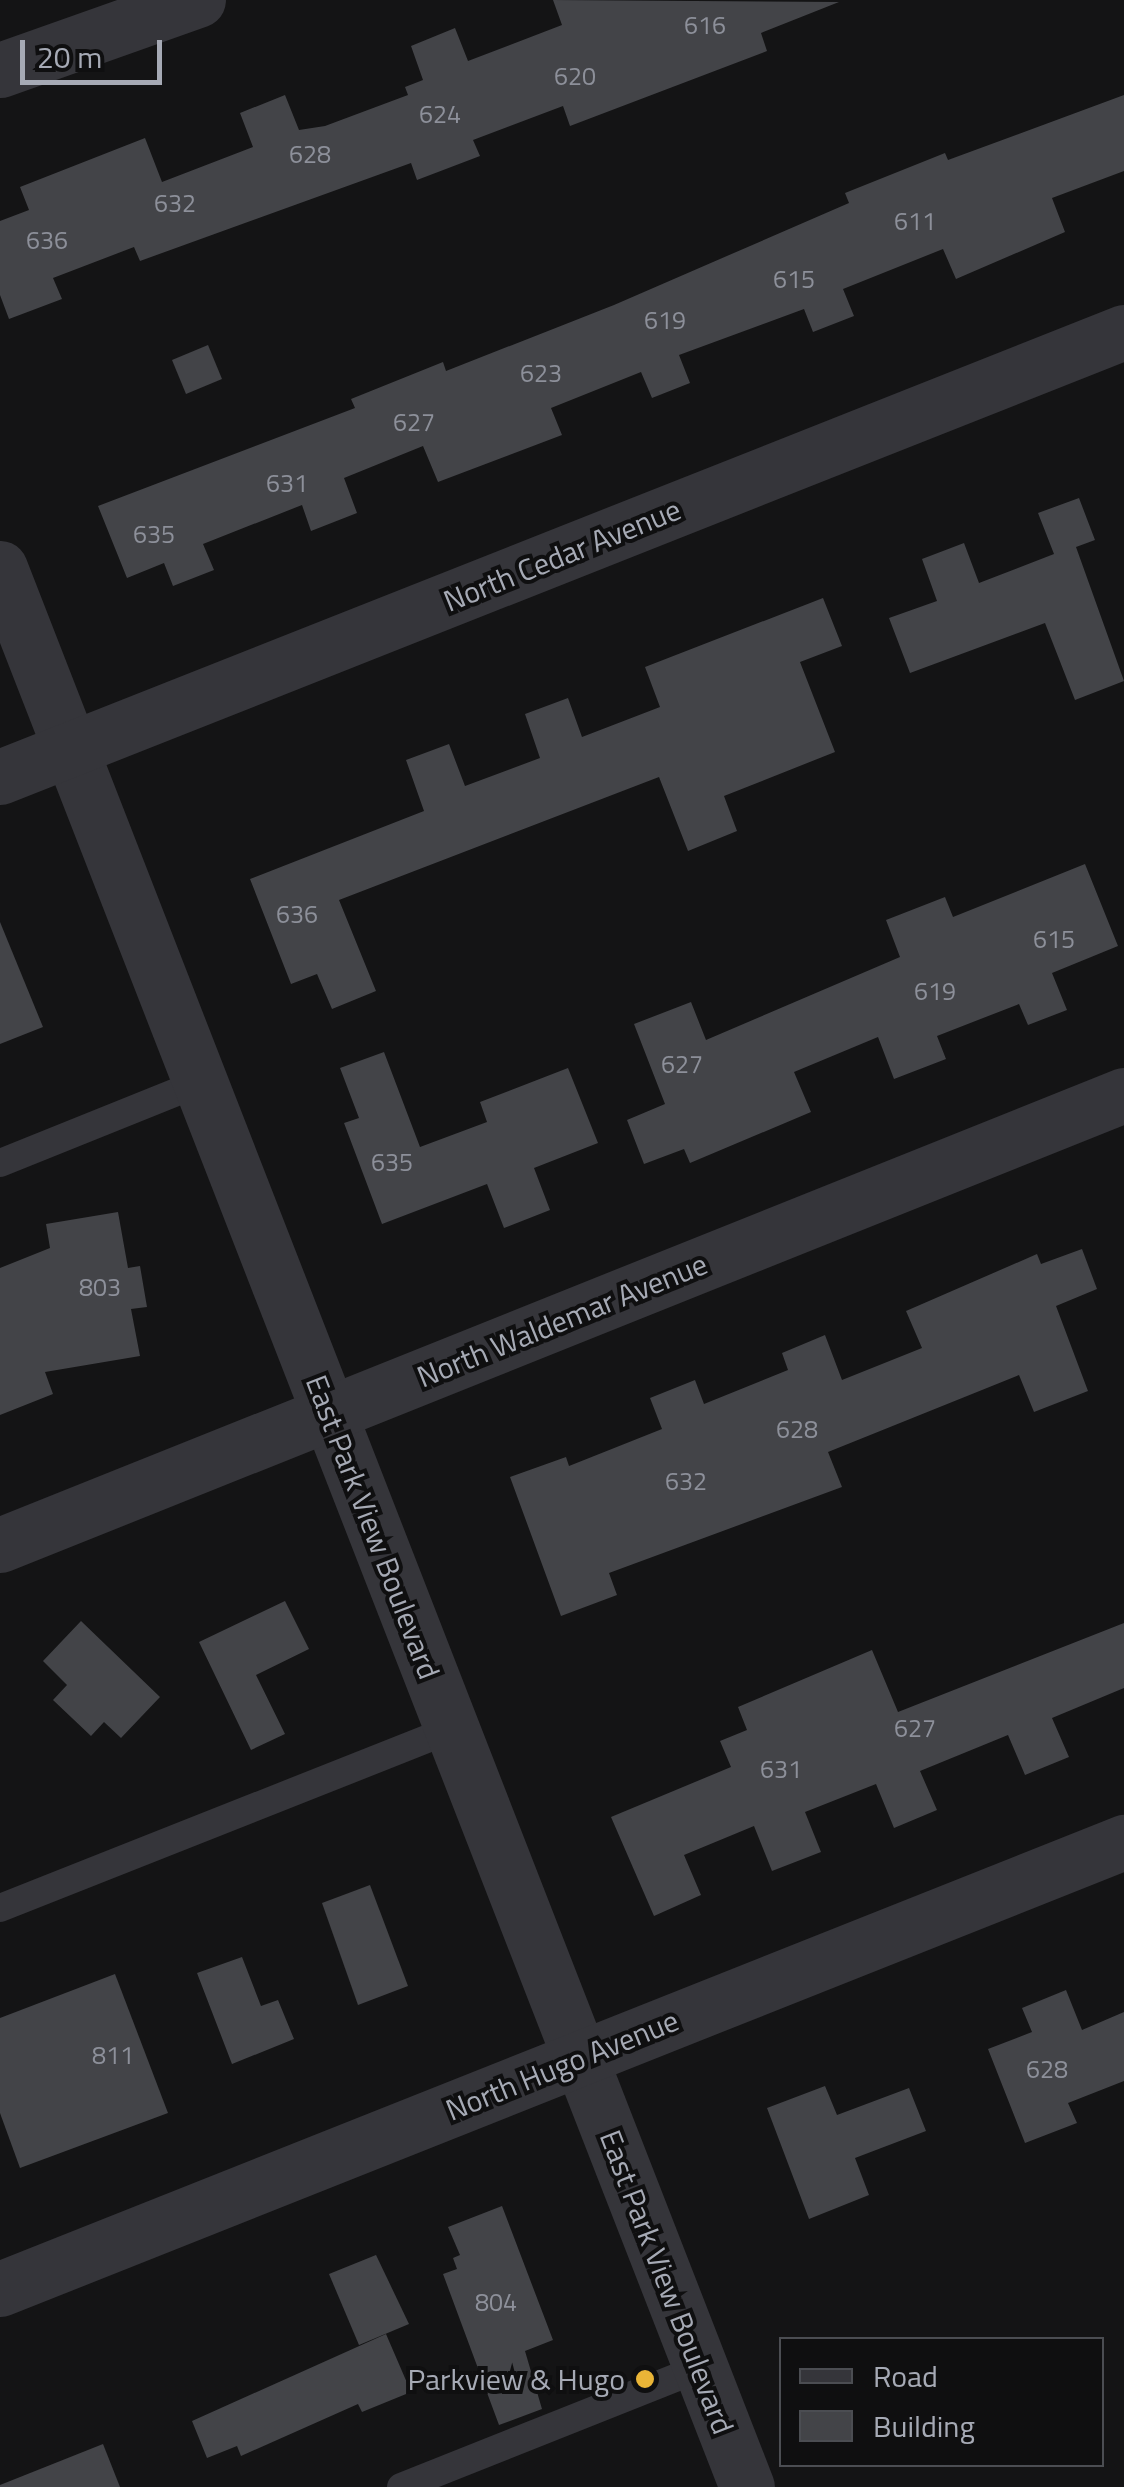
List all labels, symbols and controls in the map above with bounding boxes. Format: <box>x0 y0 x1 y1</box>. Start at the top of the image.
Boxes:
house number: 616 <box>684 10 726 40</box>
scale bar <box>25 20 168 82</box>
text: 20 m <box>37 34 102 80</box>
house number: 620 <box>554 61 596 91</box>
house number: 624 <box>419 99 461 129</box>
house number: 628 <box>289 139 331 169</box>
house number: 632 <box>154 188 196 218</box>
house number: 611 <box>894 206 936 236</box>
house number: 636 <box>26 225 68 255</box>
house number: 615 <box>773 264 815 294</box>
house number: 619 <box>644 305 686 335</box>
house number: 623 <box>520 358 562 388</box>
house number: 627 <box>393 407 435 437</box>
house number: 631 <box>266 468 308 498</box>
street label: North Cedar Avenue <box>438 491 686 619</box>
house number: 635 <box>133 519 175 549</box>
house number: 636 <box>276 899 318 929</box>
house number: 615 <box>1033 924 1075 954</box>
house number: 619 <box>914 976 956 1006</box>
house number: 627 <box>661 1049 703 1079</box>
house number: 635 <box>371 1147 413 1177</box>
street label: North Waldemar Avenue <box>412 1245 712 1395</box>
house number: 803 <box>79 1272 121 1302</box>
street label: East Park View Boulevard <box>298 1370 448 1684</box>
house number: 628 <box>776 1414 818 1444</box>
house number: 632 <box>665 1466 707 1496</box>
house number: 627 <box>894 1713 936 1743</box>
house number: 631 <box>760 1754 802 1784</box>
street label: North Hugo Avenue <box>441 2002 683 2128</box>
house number: 811 <box>92 2040 134 2070</box>
house number: 628 <box>1026 2054 1068 2084</box>
street label: East Park View Boulevard <box>592 2125 742 2439</box>
house number: 804 <box>475 2287 517 2317</box>
legend <box>779 2337 1104 2467</box>
text: Road <box>873 2353 938 2399</box>
place label: Parkview & Hugo <box>407 2361 625 2397</box>
marker: Parkview & Hugo <box>634 2368 656 2390</box>
text: Building <box>873 2403 975 2449</box>

